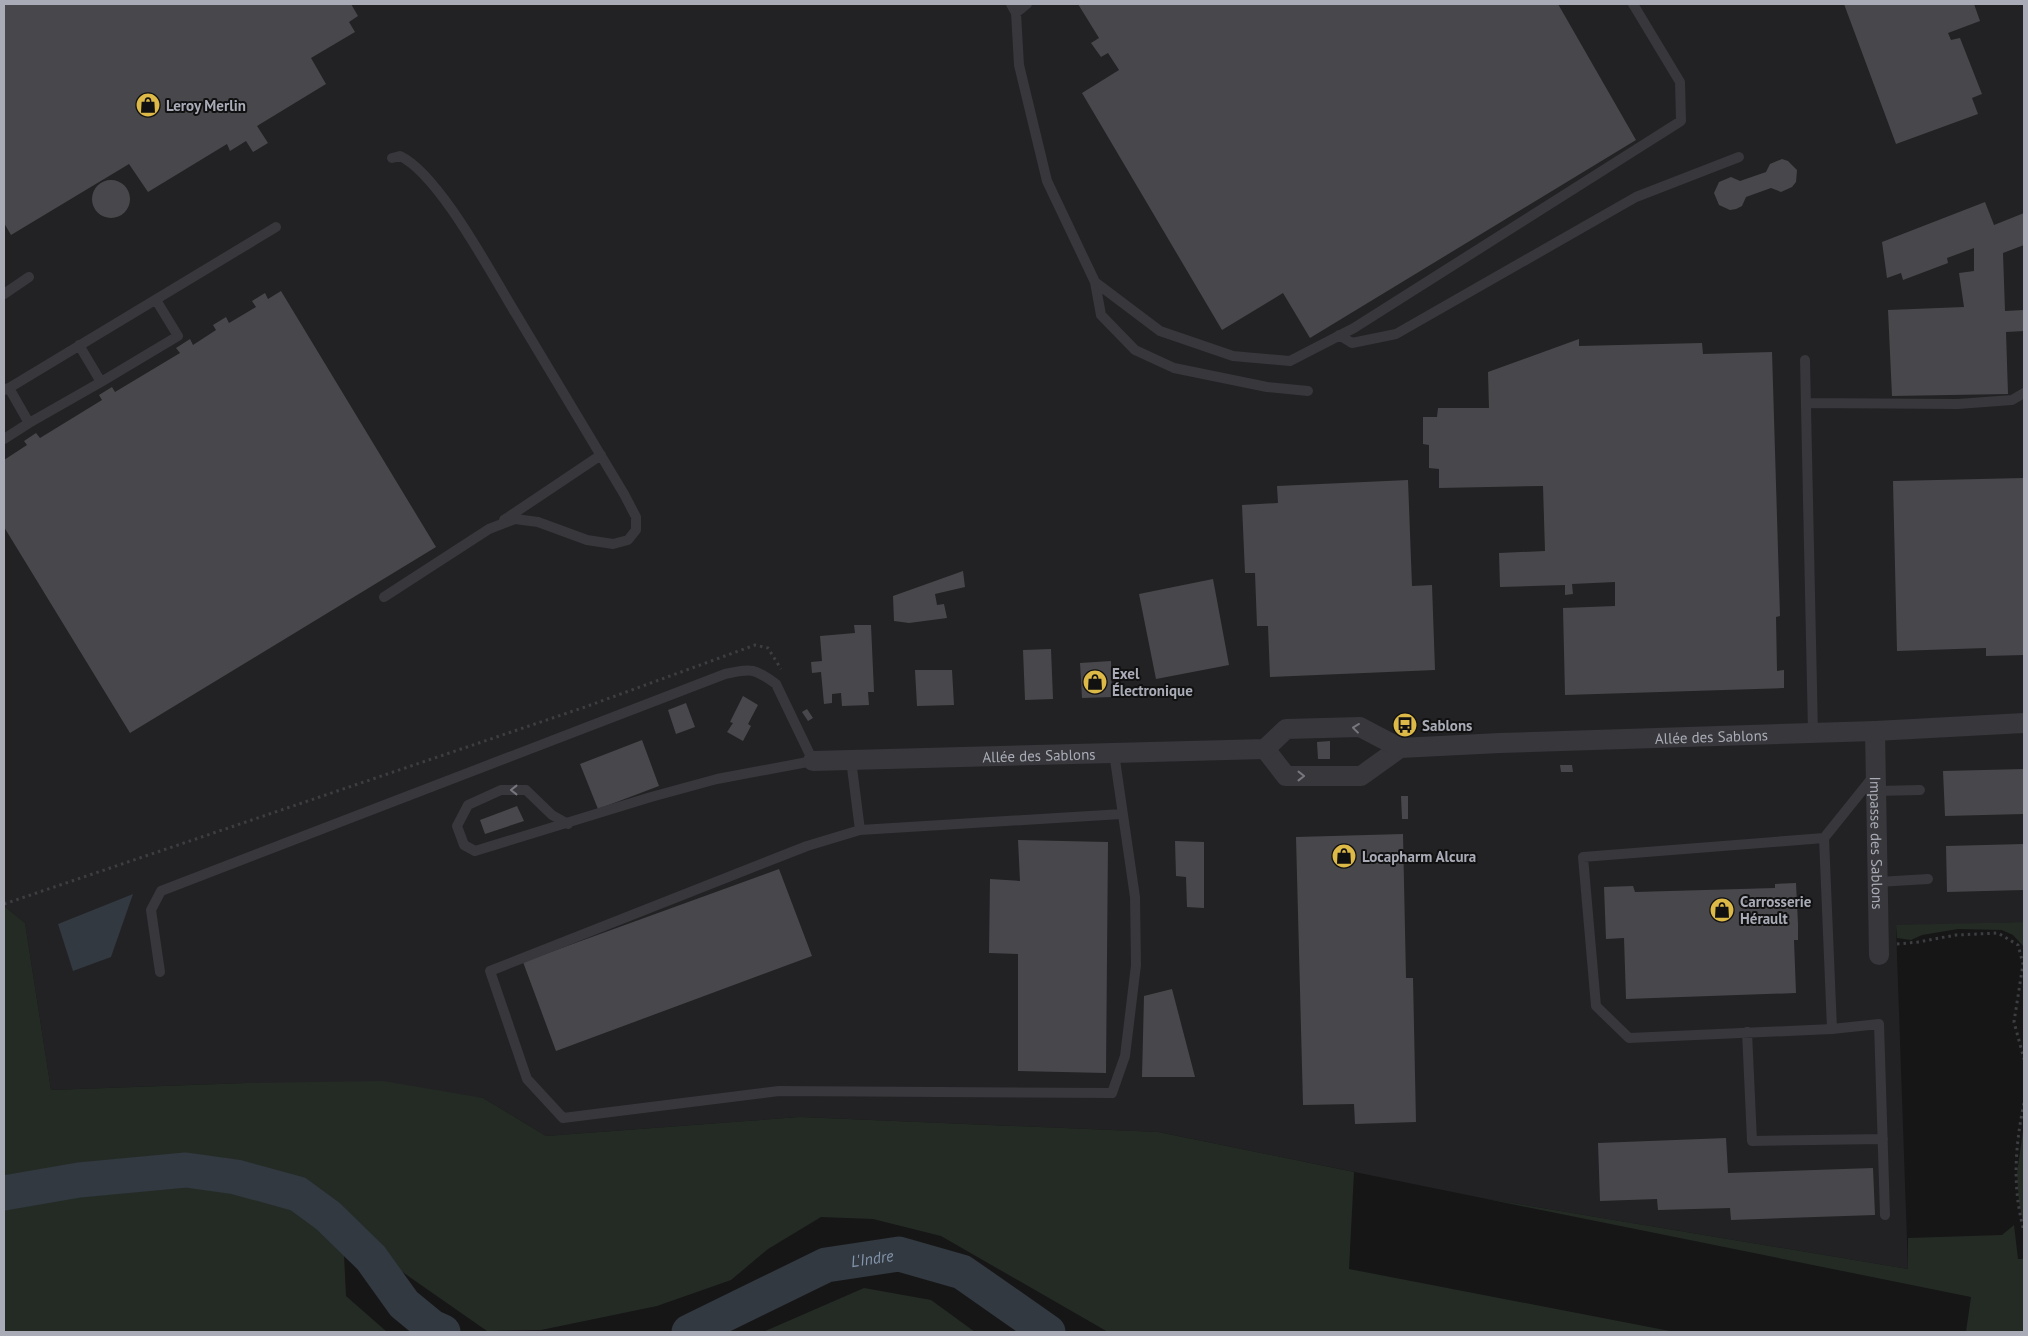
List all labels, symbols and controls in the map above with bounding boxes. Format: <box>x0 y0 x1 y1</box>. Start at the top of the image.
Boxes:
shop icon: Leroy Merlin <box>135 92 161 118</box>
place label: Leroy Merlin <box>166 96 246 115</box>
place label: Exel Électronique <box>1112 664 1193 700</box>
shop icon: Exel Électronique <box>1082 669 1108 695</box>
bus stop icon: Sablons <box>1392 712 1418 738</box>
place label: Sablons <box>1422 716 1472 735</box>
one-way arrow <box>1352 723 1360 734</box>
street label: Allée des Sablons <box>1655 725 1768 748</box>
street label: Allée des Sablons <box>982 744 1096 766</box>
one-way arrow <box>1297 771 1305 781</box>
street label: Impasse des Sablons <box>1866 776 1888 910</box>
one-way arrow <box>510 785 518 795</box>
shop icon: Locapharm Alcura <box>1331 843 1357 869</box>
place label: Locapharm Alcura <box>1362 847 1476 866</box>
place label: Carrosserie Hérault <box>1740 892 1812 928</box>
shop icon: Carrosserie Hérault <box>1709 897 1735 923</box>
water label: L'Indre <box>849 1245 895 1271</box>

